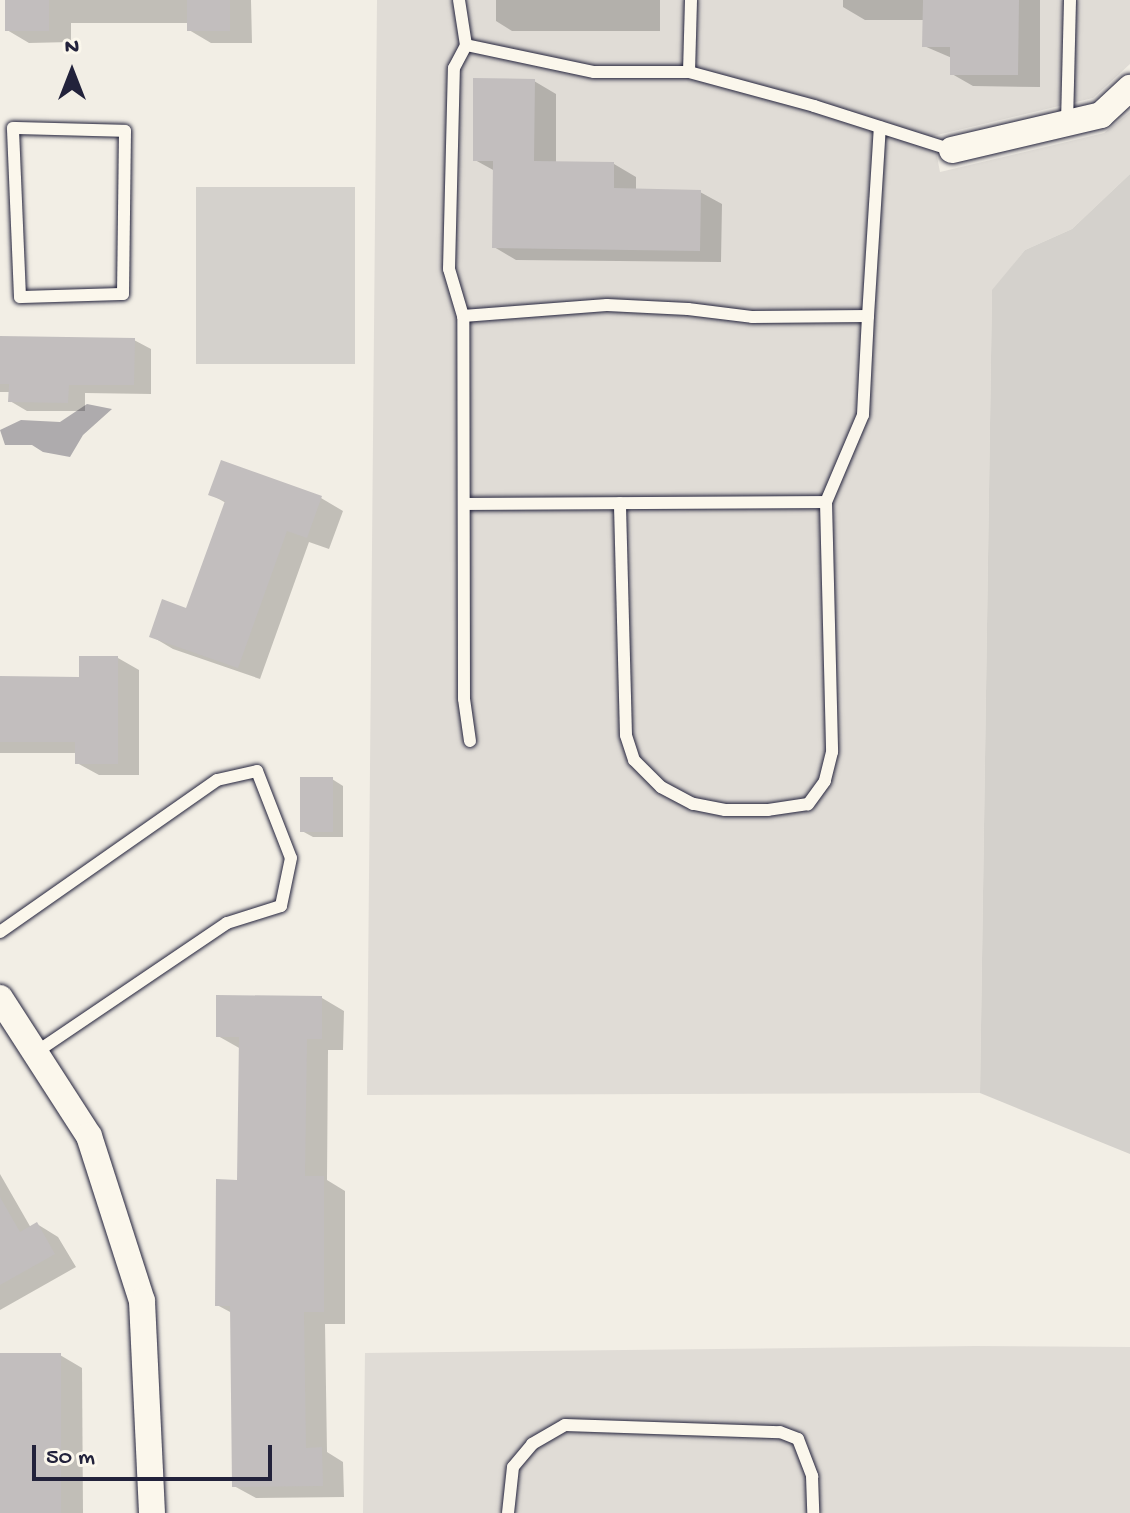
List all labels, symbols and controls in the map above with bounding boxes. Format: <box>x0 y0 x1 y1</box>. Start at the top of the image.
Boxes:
north arrow <box>32 32 112 112</box>
text: N <box>65 35 79 61</box>
scale bar <box>36 1429 276 1479</box>
text: 50 m <box>46 1444 95 1473</box>

